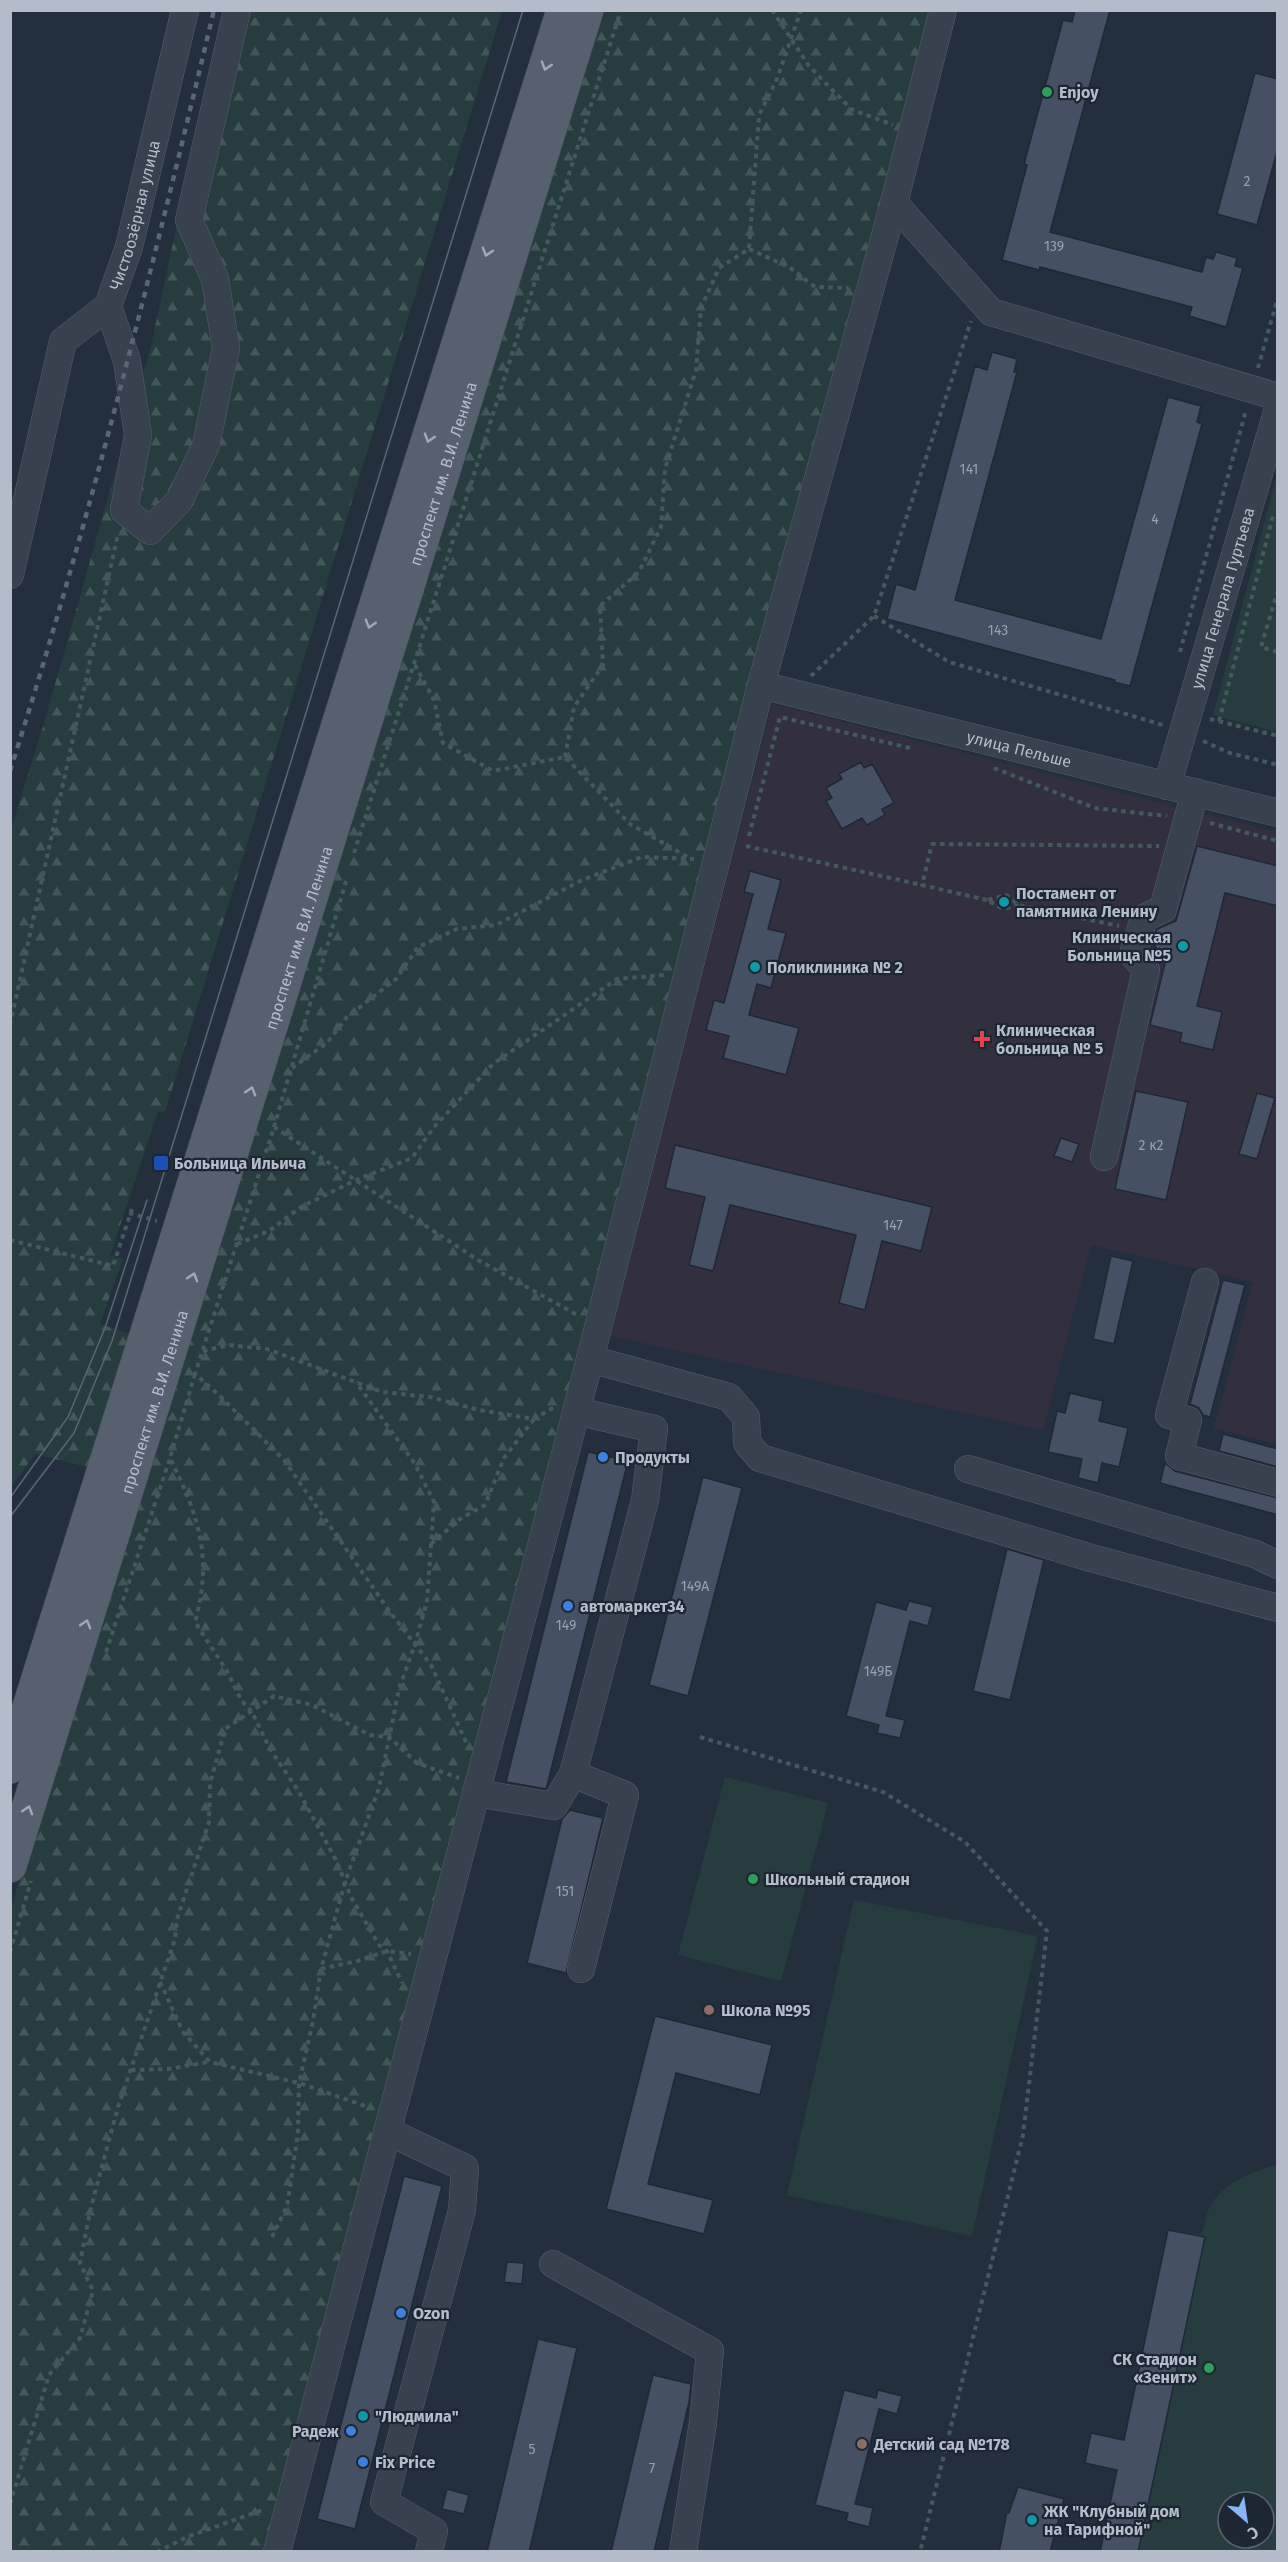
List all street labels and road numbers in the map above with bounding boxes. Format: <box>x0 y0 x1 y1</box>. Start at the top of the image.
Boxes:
street label: Чистоозёрная улица <box>106 138 164 292</box>
street label: проспект им. В.И. Ленина <box>406 380 481 568</box>
street label: улица Генерала Гуртьева <box>1187 505 1259 691</box>
street label: улица Пельше <box>965 727 1073 772</box>
street label: проспект им. В.И. Ленина <box>262 844 337 1032</box>
street label: проспект им. В.И. Ленина <box>117 1308 192 1496</box>

